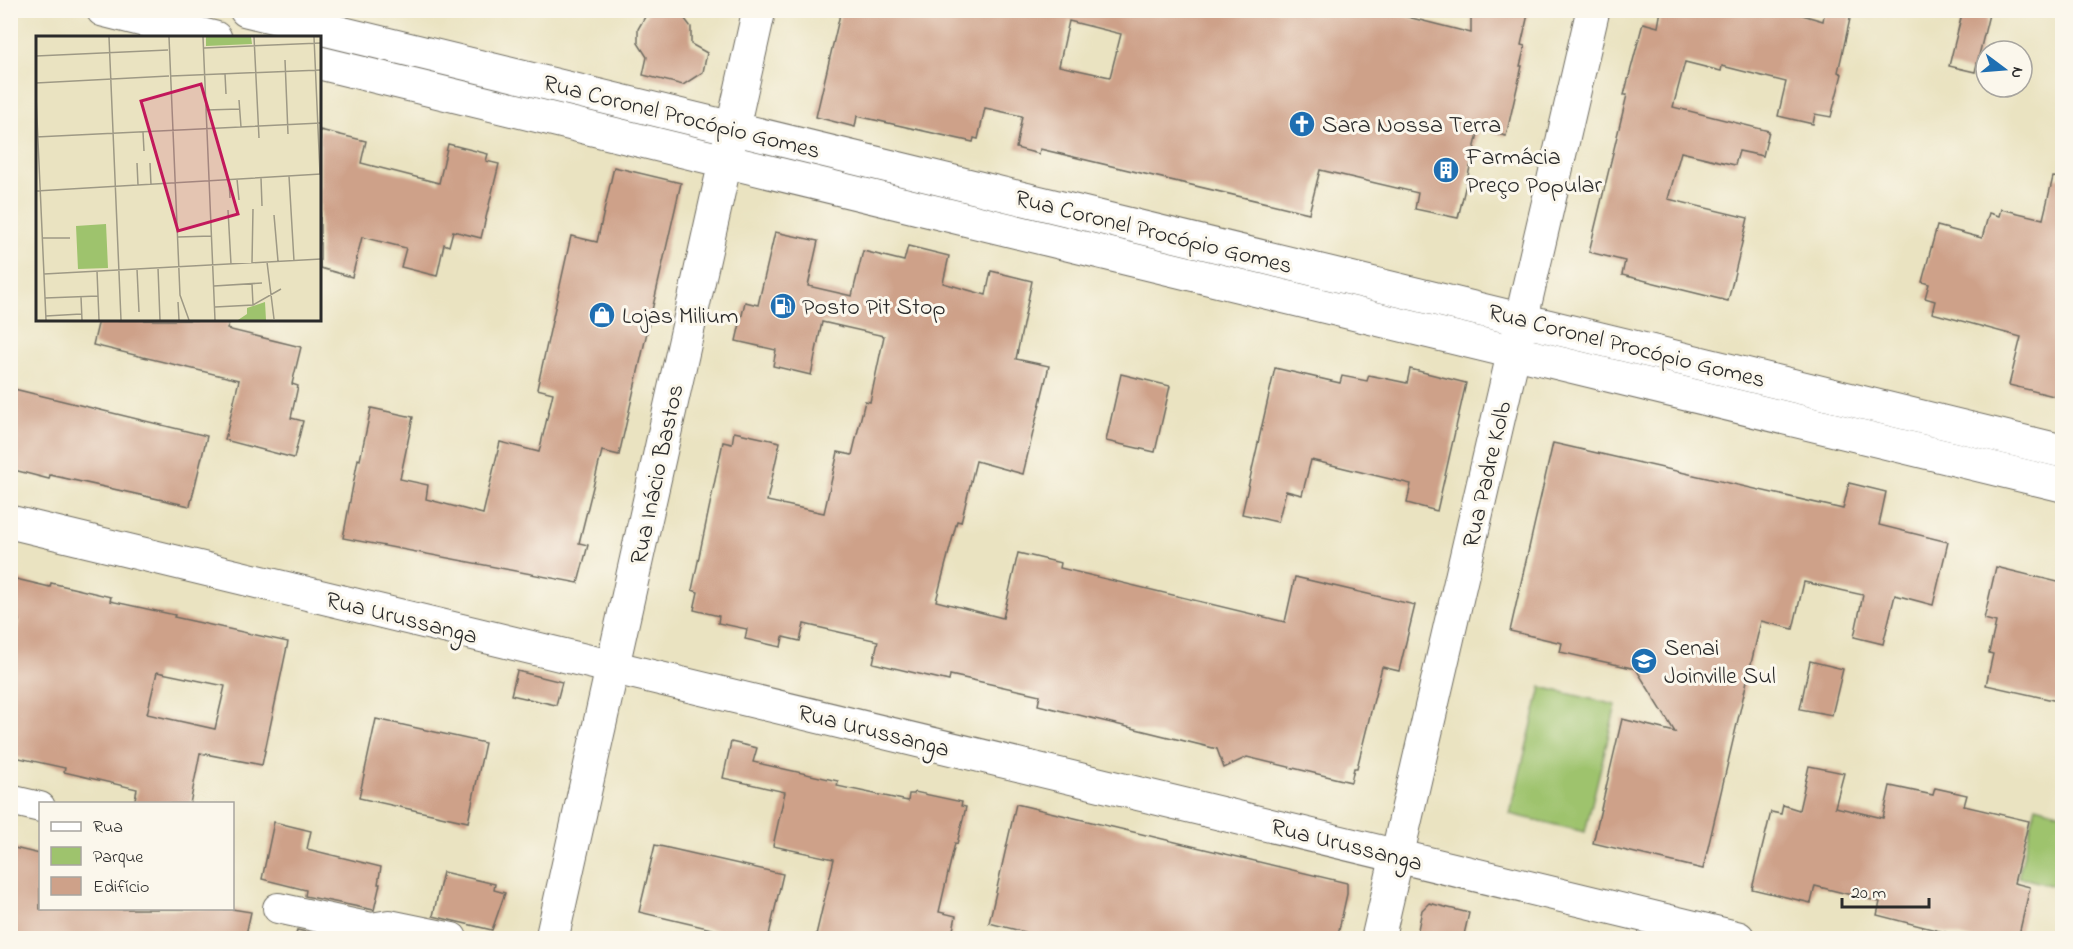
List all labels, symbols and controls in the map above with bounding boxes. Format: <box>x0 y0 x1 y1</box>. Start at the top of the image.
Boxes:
inset map <box>36 36 321 321</box>
north arrow <box>1974 39 2034 99</box>
text: N <box>2003 64 2030 81</box>
street label: Rua Coronel Procópio Gomes <box>539 67 824 170</box>
church icon: Sara Nossa Terra <box>1287 109 1317 139</box>
place label: Sara Nossa Terra <box>1322 109 1501 144</box>
place label: Farmácia Preço Popular <box>1465 141 1602 204</box>
building icon: Farmácia Preço Popular <box>1431 155 1461 185</box>
street label: Rua Coronel Procópio Gomes <box>1011 182 1296 285</box>
fuel station icon: Posto Pit Stop <box>768 291 798 321</box>
place label: Posto Pit Stop <box>802 291 946 326</box>
street label: Rua Coronel Procópio Gomes <box>1484 296 1769 399</box>
shop icon: Lojas Milium <box>587 300 617 330</box>
place label: Lojas Milium <box>622 300 738 335</box>
street label: Rua Inácio Bastos <box>622 381 695 568</box>
street label: Rua Padre Kolb <box>1455 398 1522 551</box>
street label: Rua Urussanga <box>322 584 481 655</box>
place label: Senai Joinville Sul <box>1664 632 1776 695</box>
school or university icon: Senai Joinville Sul <box>1629 646 1659 676</box>
street label: Rua Urussanga <box>794 697 953 768</box>
legend <box>39 802 234 910</box>
street label: Rua Urussanga <box>1267 811 1426 882</box>
text: Rua <box>93 815 123 841</box>
text: Parque <box>93 845 144 871</box>
scale bar <box>1842 871 1929 909</box>
text: Edifício <box>93 875 149 901</box>
text: 20 m <box>1851 881 1886 907</box>

